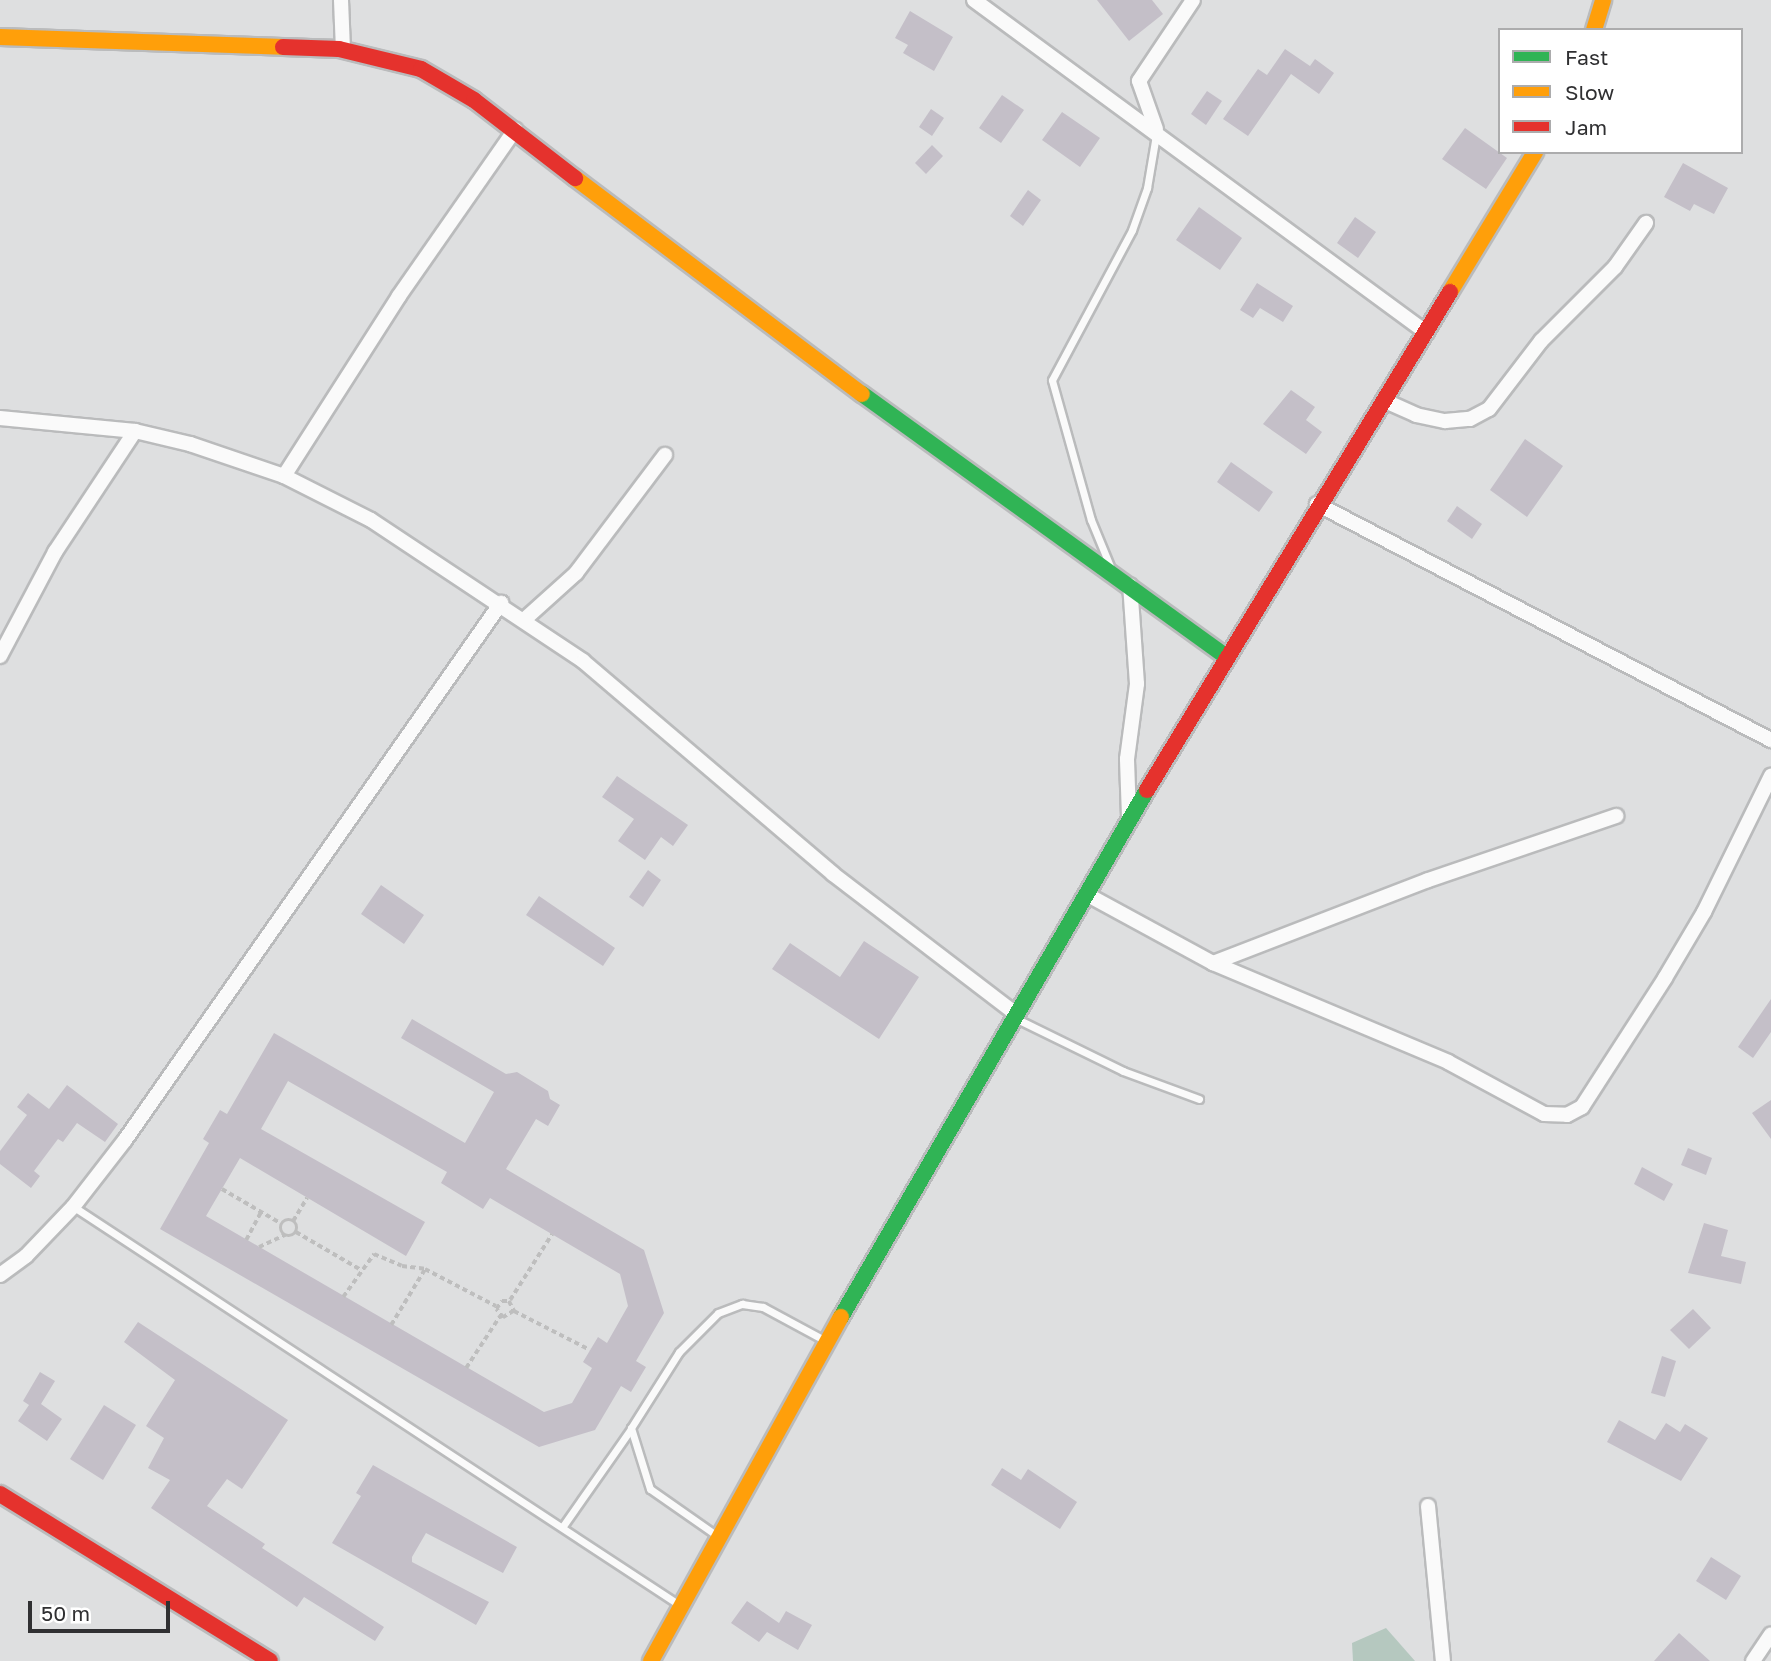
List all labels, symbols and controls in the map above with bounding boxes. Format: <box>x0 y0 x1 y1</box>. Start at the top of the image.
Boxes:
legend <box>1498 28 1743 154</box>
text: Fast <box>1565 44 1608 70</box>
text: Slow <box>1565 79 1614 105</box>
text: Jam <box>1565 114 1607 140</box>
scale bar <box>32 1588 173 1632</box>
text: 50 m <box>41 1600 90 1626</box>

